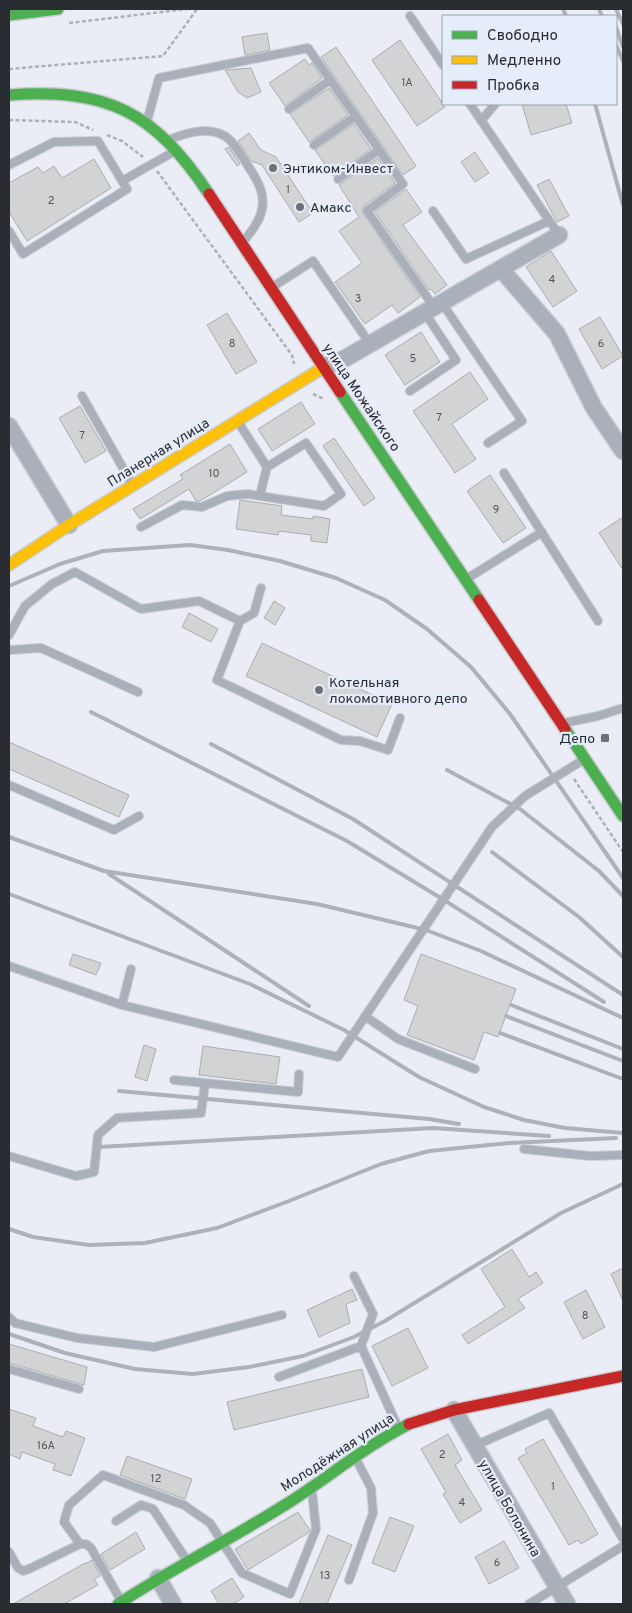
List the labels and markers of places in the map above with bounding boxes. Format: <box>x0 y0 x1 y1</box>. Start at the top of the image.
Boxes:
place label: Энтиком-Инвест <box>283 161 393 178</box>
marker: Энтиком-Инвест <box>267 162 279 174</box>
place label: Амакс <box>310 200 351 217</box>
marker: Амакс <box>294 201 306 213</box>
place label: Котельная локомотивного депо <box>329 675 468 708</box>
marker: Котельная локомотивного депо <box>313 684 325 696</box>
place label: Депо <box>559 731 595 748</box>
marker: Депо <box>599 732 611 744</box>

